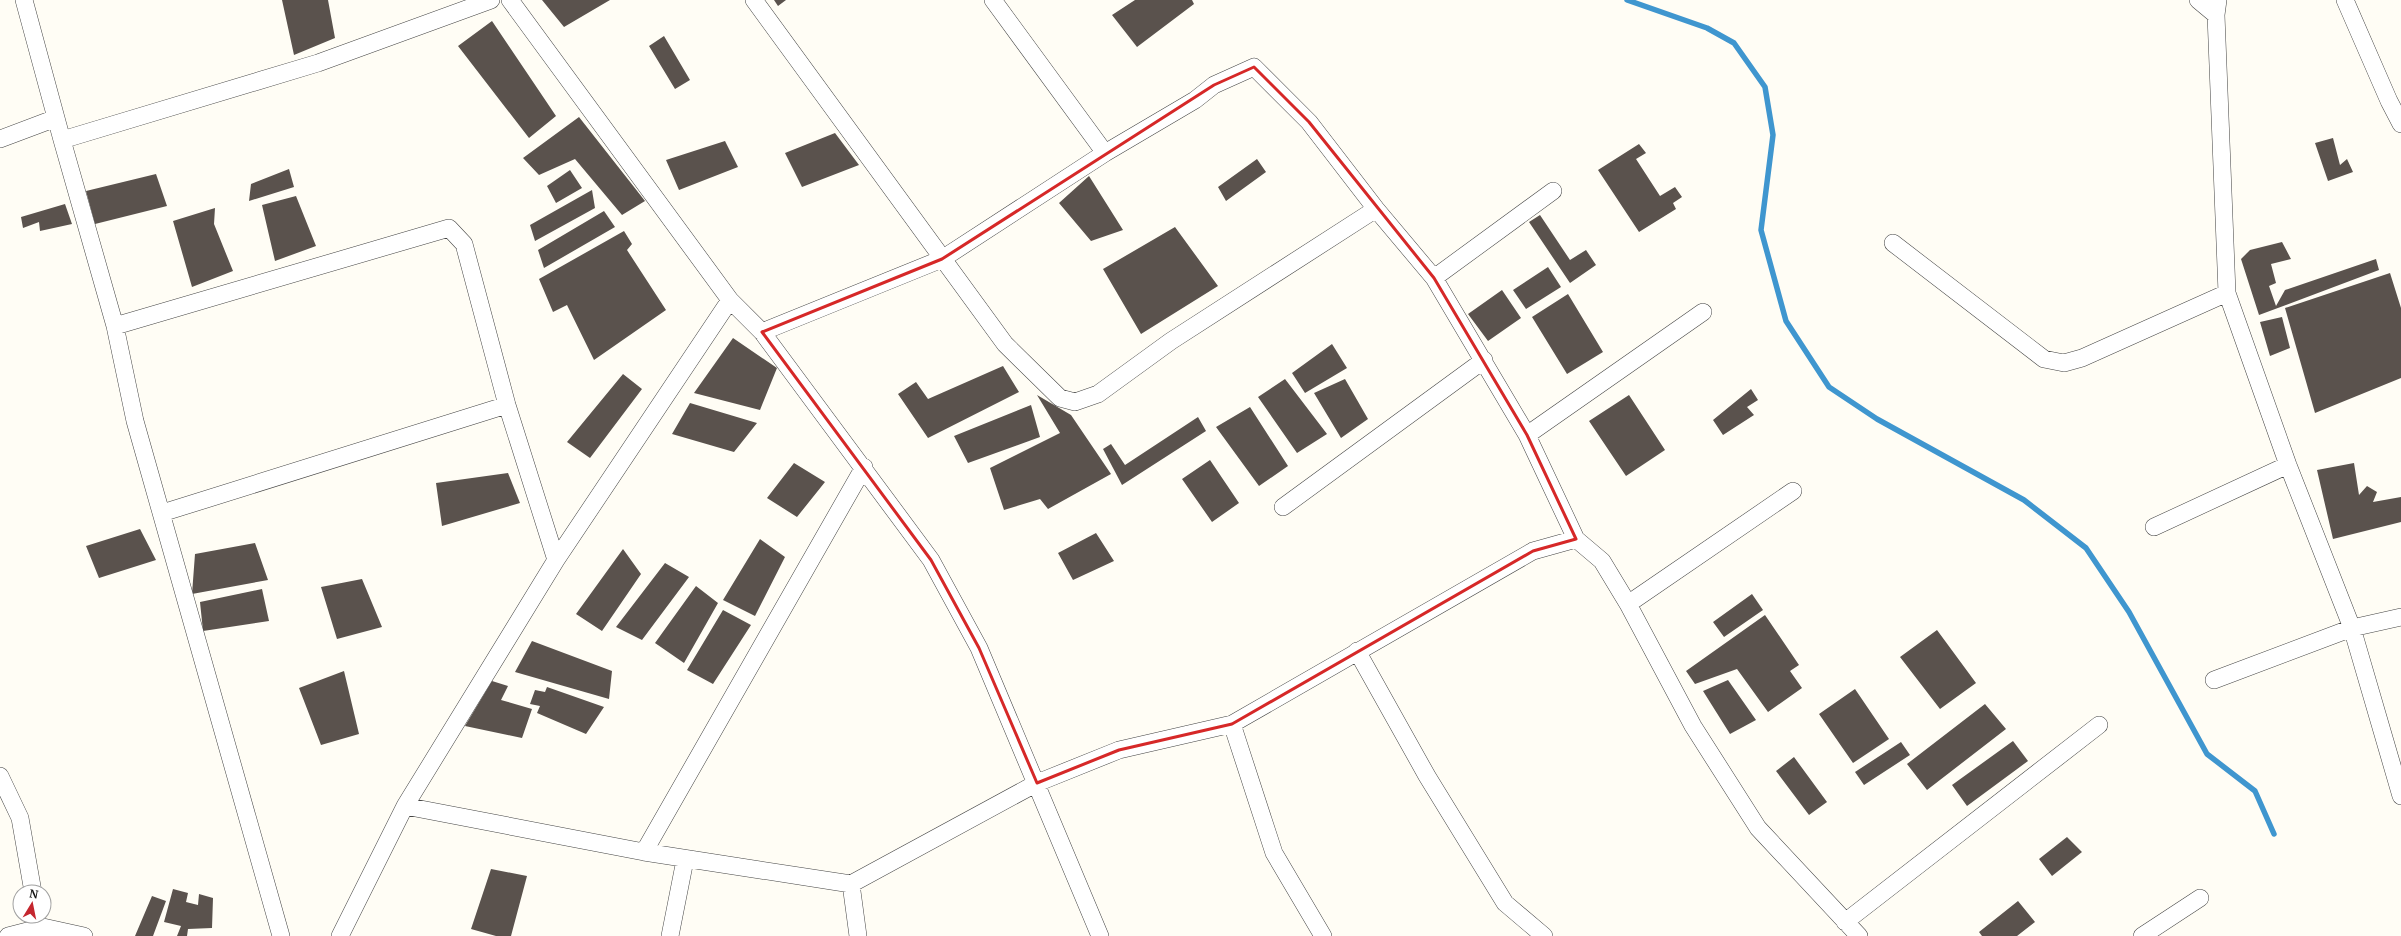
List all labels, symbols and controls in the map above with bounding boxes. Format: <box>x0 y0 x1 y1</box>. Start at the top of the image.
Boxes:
north arrow <box>12 884 52 924</box>
text: N <box>28 887 40 902</box>

